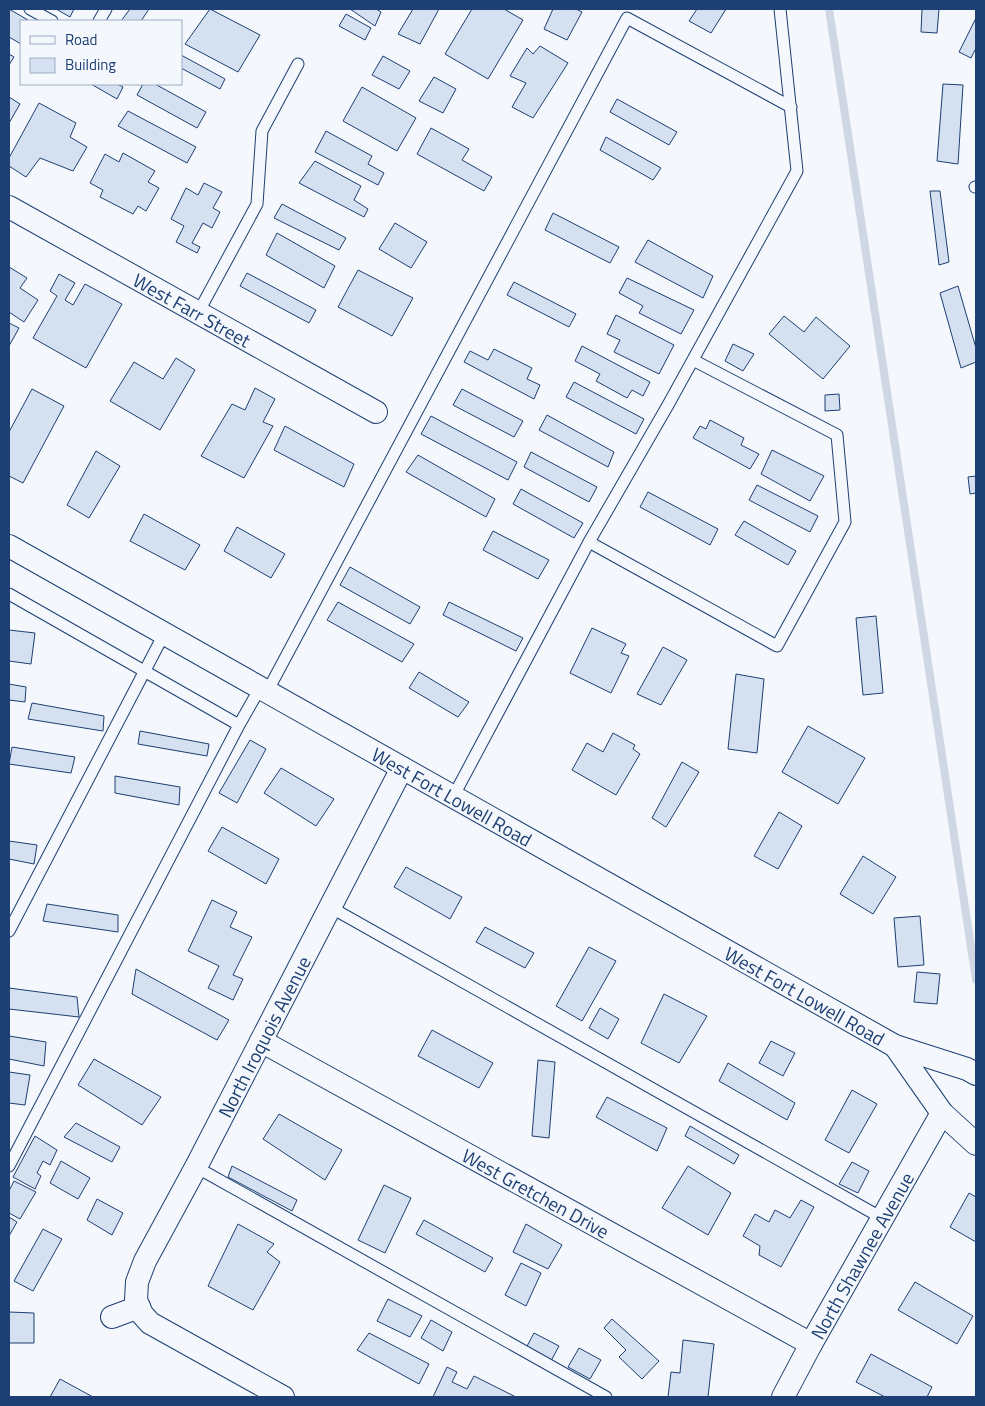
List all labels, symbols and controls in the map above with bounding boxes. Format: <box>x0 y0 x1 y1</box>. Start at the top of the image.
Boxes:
legend <box>20 20 182 85</box>
text: Road <box>65 28 97 51</box>
text: Building <box>65 53 116 76</box>
street label: West Farr Street <box>128 265 257 354</box>
street label: West Fort Lowell Road <box>367 739 538 853</box>
street label: West Fort Lowell Road <box>719 938 891 1052</box>
street label: North Iroquois Avenue <box>210 950 317 1122</box>
street label: West Gretchen Drive <box>457 1140 615 1245</box>
street label: North Shawnee Avenue <box>802 1166 920 1344</box>

